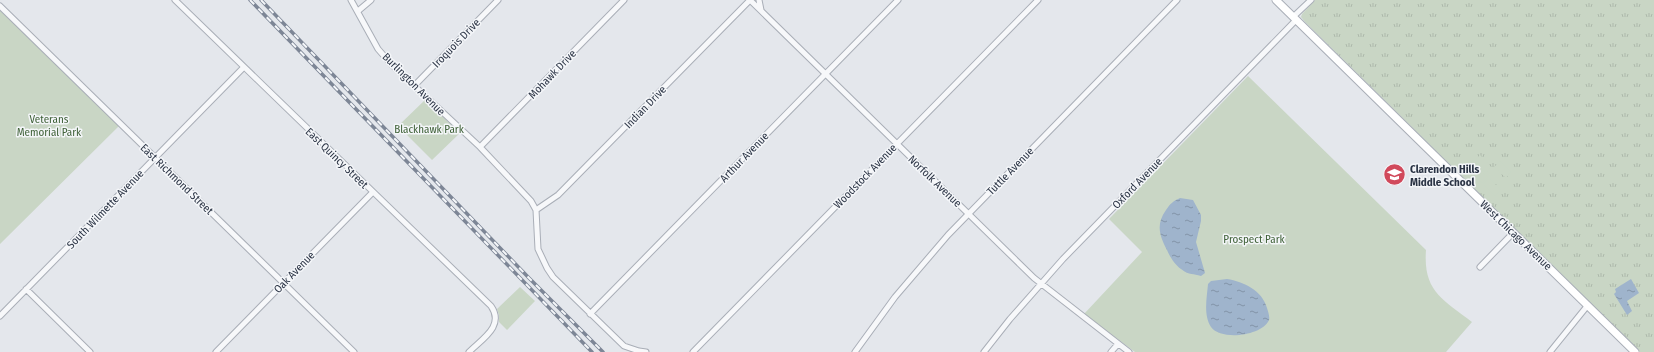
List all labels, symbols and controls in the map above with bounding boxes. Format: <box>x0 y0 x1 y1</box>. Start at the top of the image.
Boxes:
street label: Iroquois Drive <box>430 16 483 71</box>
street label: Mohawk Drive <box>526 47 579 102</box>
street label: Burlington Avenue <box>380 50 448 118</box>
street label: Indian Drive <box>622 83 669 131</box>
park label: Veterans Memorial Park <box>17 113 82 139</box>
park label: Blackhawk Park <box>394 123 465 136</box>
street label: East Quincy Street <box>303 125 371 192</box>
street label: Arthur Avenue <box>717 130 771 185</box>
street label: East Richmond Street <box>138 141 216 218</box>
street label: Woodstock Avenue <box>831 141 900 211</box>
street label: Tuttle Avenue <box>984 145 1036 198</box>
street label: Norfolk Avenue <box>905 153 964 210</box>
street label: Oxford Avenue <box>1110 155 1165 212</box>
school or university icon: Clarendon Hills Middle School <box>1382 162 1408 188</box>
place label: Clarendon Hills Middle School <box>1410 163 1480 189</box>
street label: South Wilmette Avenue <box>64 167 146 252</box>
street label: West Chicago Avenue <box>1477 198 1554 273</box>
park label: Prospect Park <box>1223 233 1285 246</box>
street label: Oak Avenue <box>271 249 317 296</box>

